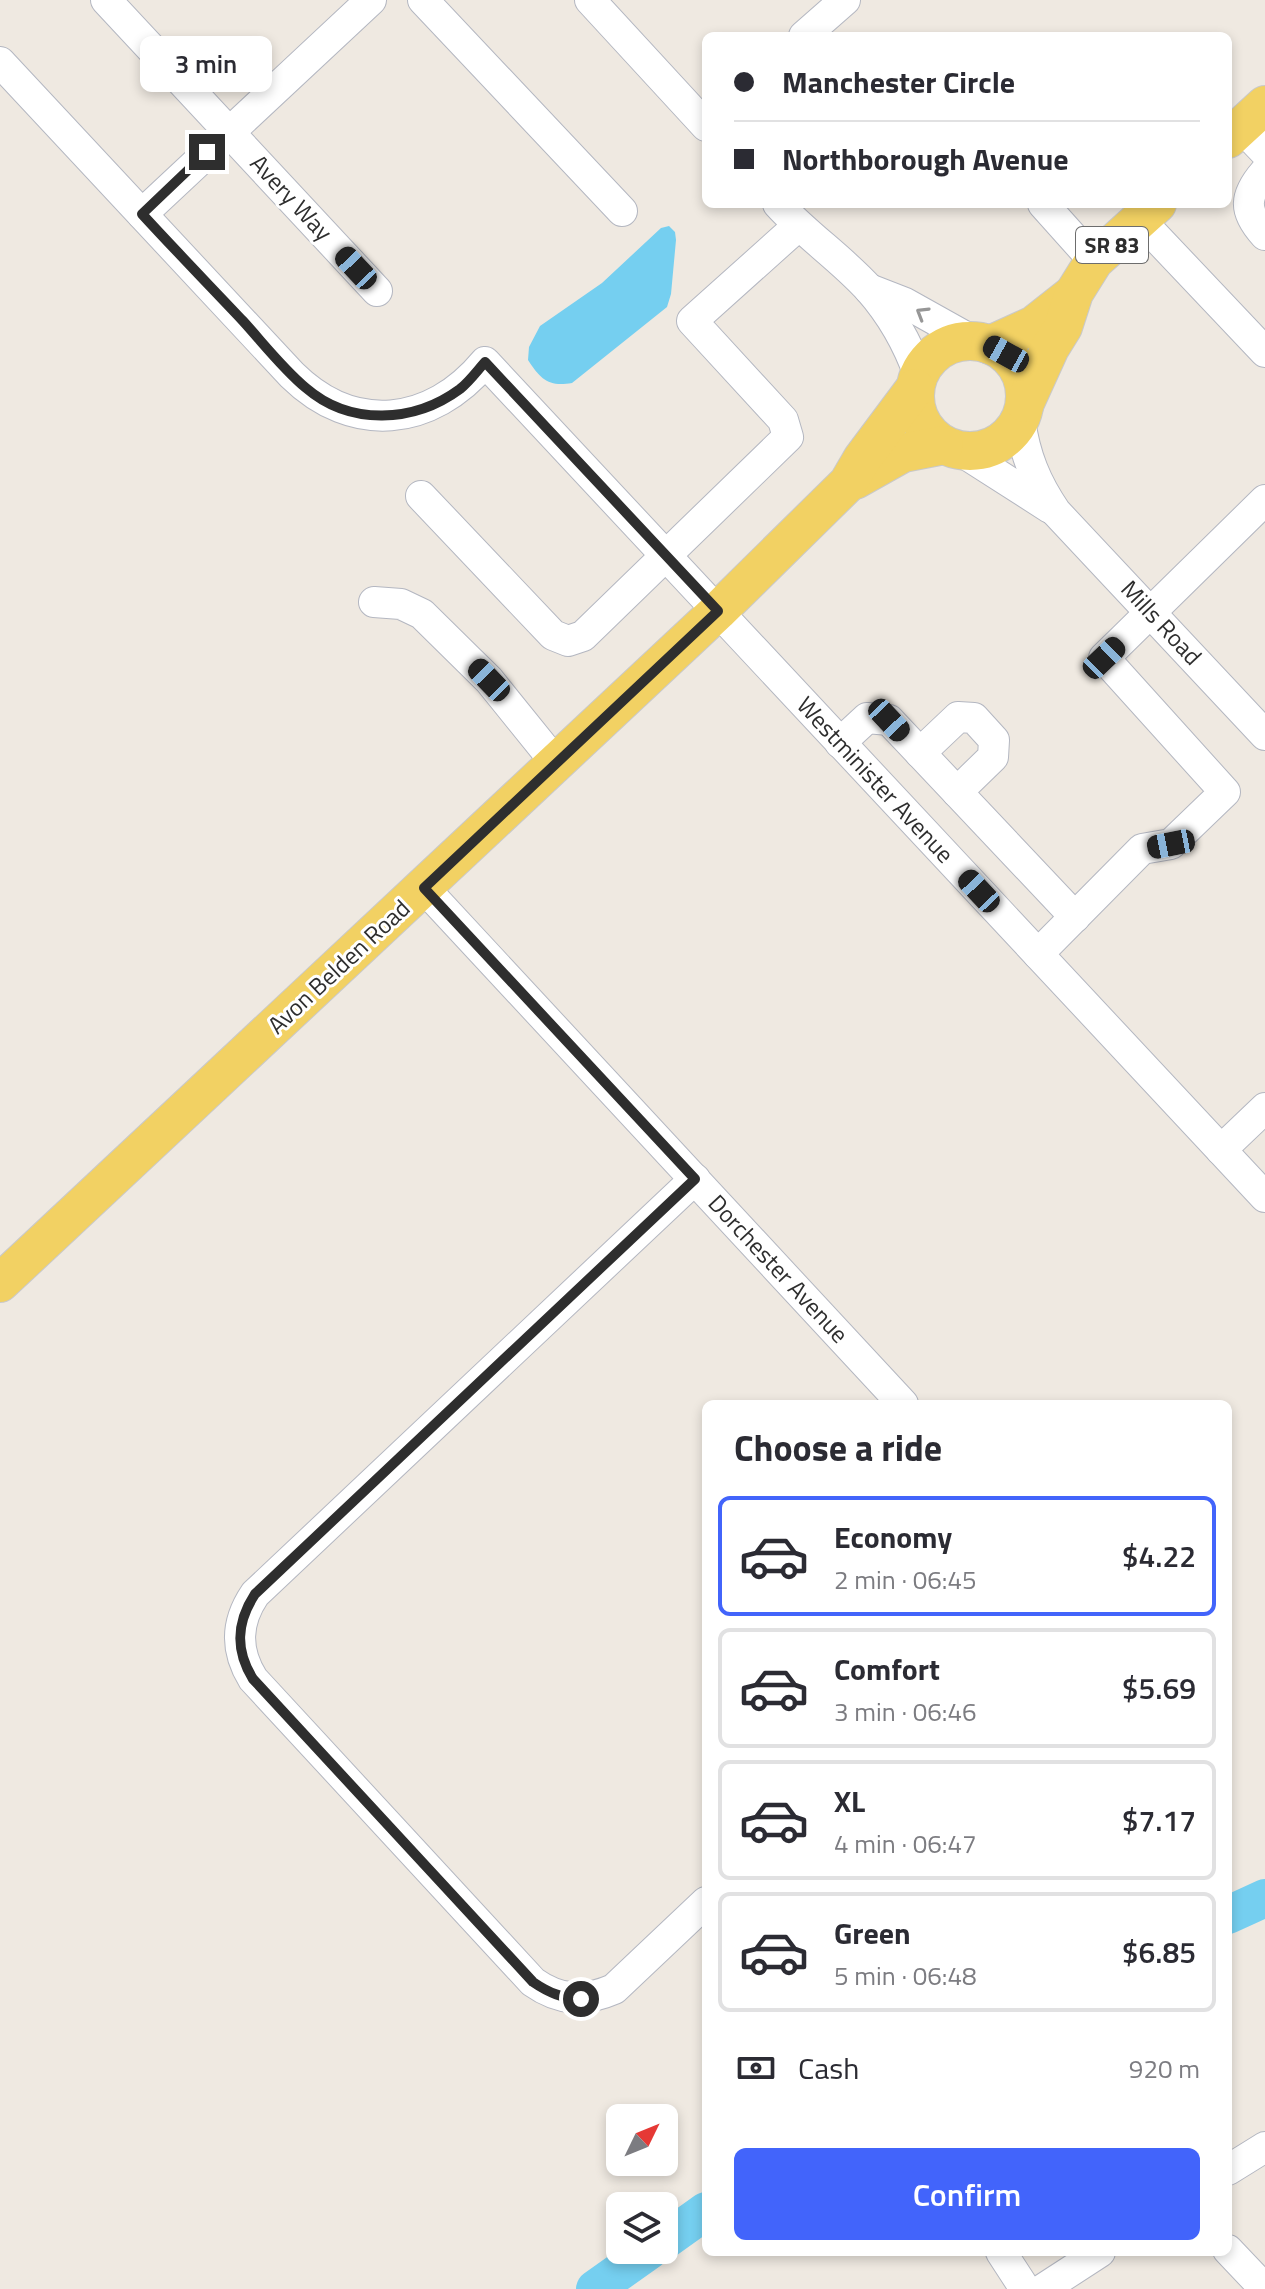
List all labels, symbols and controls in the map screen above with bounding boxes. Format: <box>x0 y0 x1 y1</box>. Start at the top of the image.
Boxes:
callout: 3 min <box>141 36 273 92</box>
text: 3 min <box>175 44 237 83</box>
text: Manchester Circle <box>782 59 1015 105</box>
route end <box>189 134 225 170</box>
text: Northborough Avenue <box>782 136 1069 182</box>
street label: Avery Way <box>242 146 342 249</box>
road number: SR 83 <box>1076 227 1148 263</box>
car <box>331 242 381 294</box>
one-way arrow <box>916 307 931 323</box>
car <box>979 332 1033 376</box>
street label: Mills Road <box>1113 572 1211 673</box>
car <box>1078 633 1130 683</box>
car <box>464 654 514 706</box>
street label: Westminister Avenue <box>789 688 963 871</box>
car <box>864 694 914 746</box>
car <box>1145 828 1197 860</box>
car <box>954 865 1004 917</box>
street label: Avon Belden Road <box>259 891 418 1042</box>
street label: Dorchester Avenue <box>700 1186 857 1351</box>
text: Choose a ride <box>734 1420 942 1475</box>
text: Economy <box>834 1514 952 1560</box>
icon: car <box>738 1520 810 1592</box>
text: $4.22 <box>1122 1533 1196 1579</box>
text: 2 min · 06:45 <box>834 1560 977 1599</box>
text: Comfort <box>834 1646 940 1692</box>
icon: car <box>738 1652 810 1724</box>
text: $5.69 <box>1122 1665 1196 1711</box>
text: 3 min · 06:46 <box>834 1692 977 1731</box>
text: XL <box>834 1778 865 1824</box>
icon: car <box>738 1784 810 1856</box>
text: $7.17 <box>1122 1797 1196 1843</box>
text: 4 min · 06:47 <box>834 1824 977 1863</box>
text: Green <box>834 1910 911 1956</box>
icon: car <box>738 1916 810 1988</box>
text: $6.85 <box>1122 1929 1196 1975</box>
text: 5 min · 06:48 <box>834 1956 977 1995</box>
route start <box>563 1981 599 2017</box>
text: Cash <box>798 2045 859 2091</box>
icon: cash <box>734 2046 778 2090</box>
text: 920 m <box>1129 2049 1200 2088</box>
north arrow <box>606 2104 678 2176</box>
map controls <box>606 2104 678 2264</box>
button: Confirm <box>734 2148 1200 2240</box>
button: layers <box>606 2192 678 2264</box>

